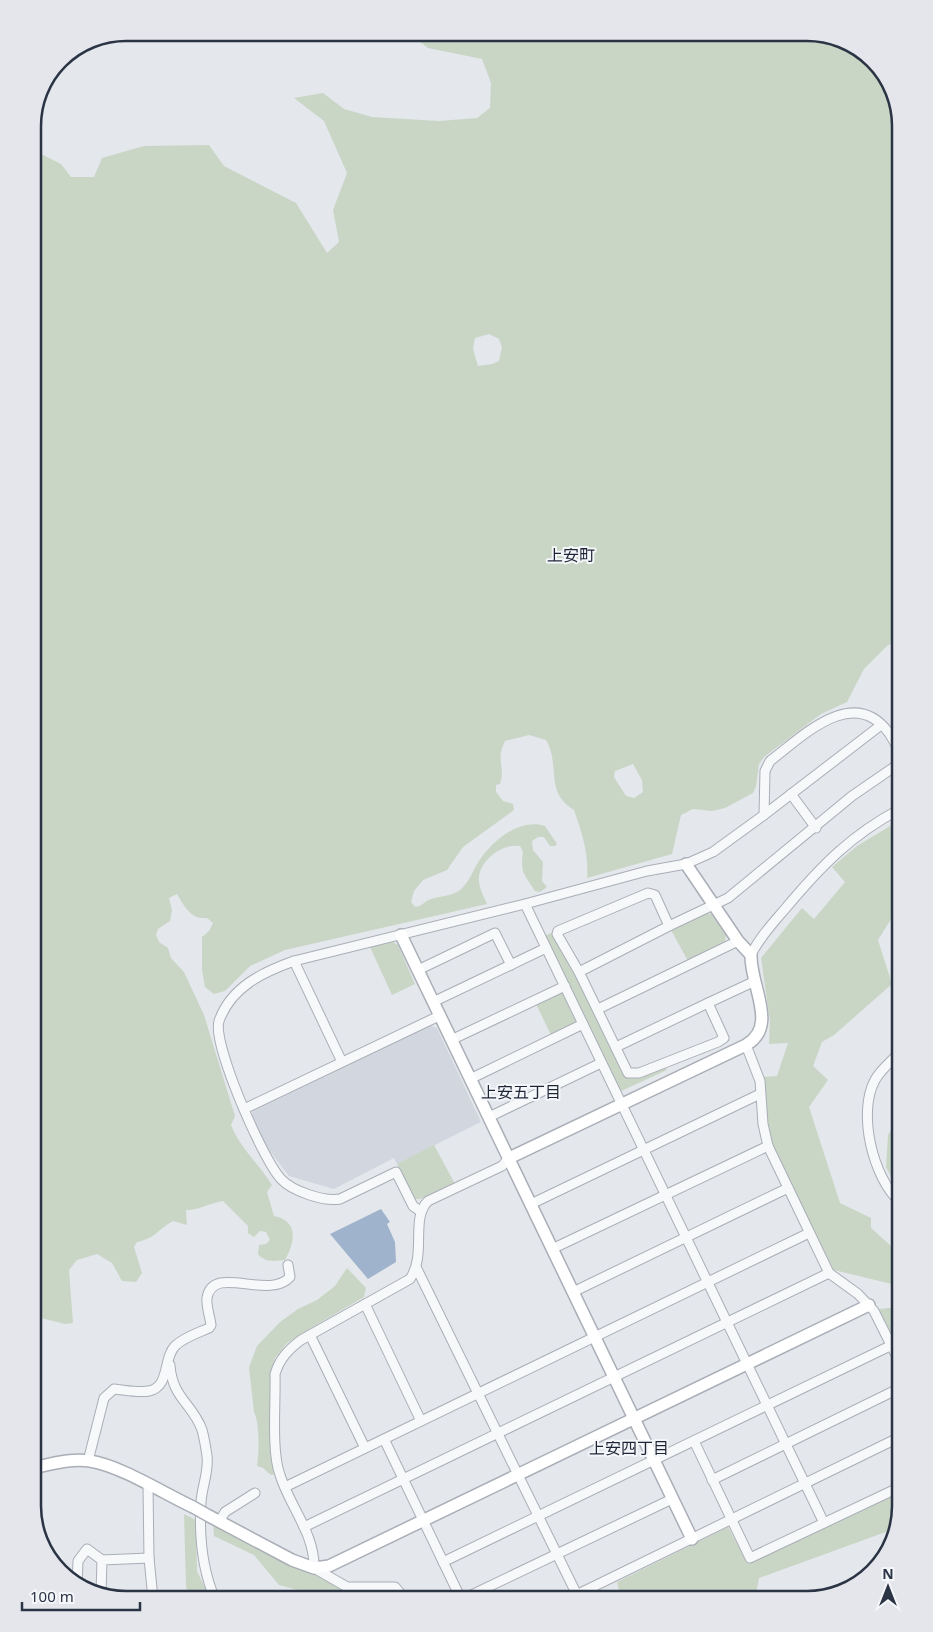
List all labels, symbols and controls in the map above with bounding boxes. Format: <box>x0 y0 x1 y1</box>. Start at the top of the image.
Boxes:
district label: 上安町 <box>547 544 595 566</box>
district label: 上安五丁目 <box>481 1081 561 1103</box>
district label: 上安四丁目 <box>589 1437 669 1459</box>
north arrow <box>863 1562 913 1612</box>
text: N <box>882 1564 894 1583</box>
scale bar <box>22 1580 140 1612</box>
text: 100 m <box>30 1586 74 1606</box>

